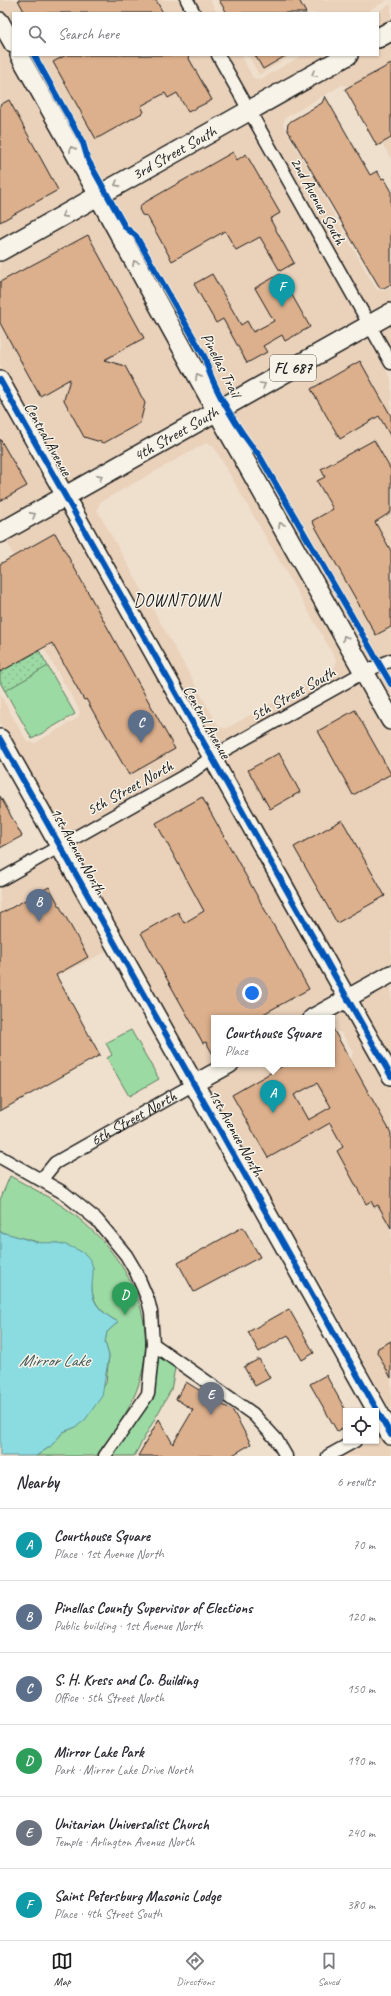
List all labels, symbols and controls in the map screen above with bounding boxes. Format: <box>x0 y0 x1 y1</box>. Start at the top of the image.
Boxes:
search box <box>12 12 379 56</box>
icon: search <box>26 23 48 45</box>
text: Search here <box>58 25 119 44</box>
one-way arrow <box>311 70 318 77</box>
street label: 3rd Street South <box>129 120 221 185</box>
one-way arrow <box>69 146 77 153</box>
street label: 2nd Avenue South <box>286 154 351 249</box>
one-way arrow <box>114 180 122 187</box>
one-way arrow <box>61 210 68 217</box>
one-way arrow <box>133 260 140 267</box>
pin: F <box>269 274 295 307</box>
street label: Pinellas Trail <box>196 330 247 403</box>
road number: FL 687 <box>270 355 316 381</box>
one-way arrow <box>195 374 203 381</box>
one-way arrow <box>259 383 266 390</box>
street label: Central Avenue <box>20 399 77 481</box>
street label: 4th Street South <box>130 401 223 466</box>
one-way arrow <box>95 475 103 482</box>
one-way arrow <box>29 512 36 519</box>
one-way arrow <box>279 522 286 529</box>
district label: DOWNTOWN <box>134 590 222 611</box>
one-way arrow <box>343 635 350 642</box>
street label: 5th Street South <box>247 662 340 726</box>
street label: Central Avenue <box>179 682 236 764</box>
pin: C <box>128 710 154 743</box>
street label: 5th Street North <box>83 756 177 820</box>
street label: 1st Avenue North <box>46 804 111 899</box>
pin: B <box>26 889 52 922</box>
your location <box>242 983 262 1003</box>
popup <box>211 1015 335 1067</box>
text: Courthouse Square <box>225 1024 321 1043</box>
text: Place <box>225 1043 248 1059</box>
pin: A <box>260 1080 286 1113</box>
street label: 6th Street North <box>87 1086 181 1151</box>
street label: 1st Avenue North <box>204 1086 269 1181</box>
pin: D <box>112 1282 138 1315</box>
water label: Mirror Lake <box>19 1350 92 1371</box>
pin: E <box>198 1382 224 1415</box>
map controls <box>343 1408 379 1444</box>
button: locate <box>343 1408 379 1444</box>
text: Nearby <box>16 1472 59 1493</box>
text: 6 results <box>337 1474 375 1490</box>
text: Courthouse Square <box>54 1527 150 1546</box>
text: A <box>26 1537 32 1553</box>
text: 70 m <box>353 1537 375 1553</box>
text: Place · 1st Avenue North <box>54 1546 164 1562</box>
text: Pinellas County Supervisor of Elections <box>54 1599 252 1618</box>
text: B <box>26 1609 32 1625</box>
text: 120 m <box>347 1609 375 1625</box>
text: Public building · 1st Avenue North <box>54 1618 203 1634</box>
text: S. H. Kress and Co. Building <box>54 1671 198 1690</box>
text: C <box>26 1681 32 1697</box>
text: 150 m <box>347 1681 375 1697</box>
text: Office · 5th Street North <box>54 1690 164 1706</box>
text: Mirror Lake Park <box>54 1743 144 1762</box>
text: D <box>25 1753 33 1769</box>
text: 190 m <box>347 1753 375 1769</box>
text: Park · Mirror Lake Drive North <box>54 1762 193 1778</box>
text: Unitarian Universalist Church <box>54 1815 209 1834</box>
text: E <box>26 1825 32 1841</box>
text: 240 m <box>347 1825 375 1841</box>
text: Temple · Arlington Avenue North <box>54 1834 195 1850</box>
text: Saint Petersburg Masonic Lodge <box>54 1887 221 1906</box>
text: F <box>26 1897 32 1913</box>
text: 380 m <box>347 1897 375 1913</box>
text: Place · 4th Street South <box>54 1906 162 1922</box>
tab: Map <box>51 1950 73 1988</box>
tab: Directions <box>176 1950 215 1988</box>
tab: Saved <box>318 1950 340 1988</box>

